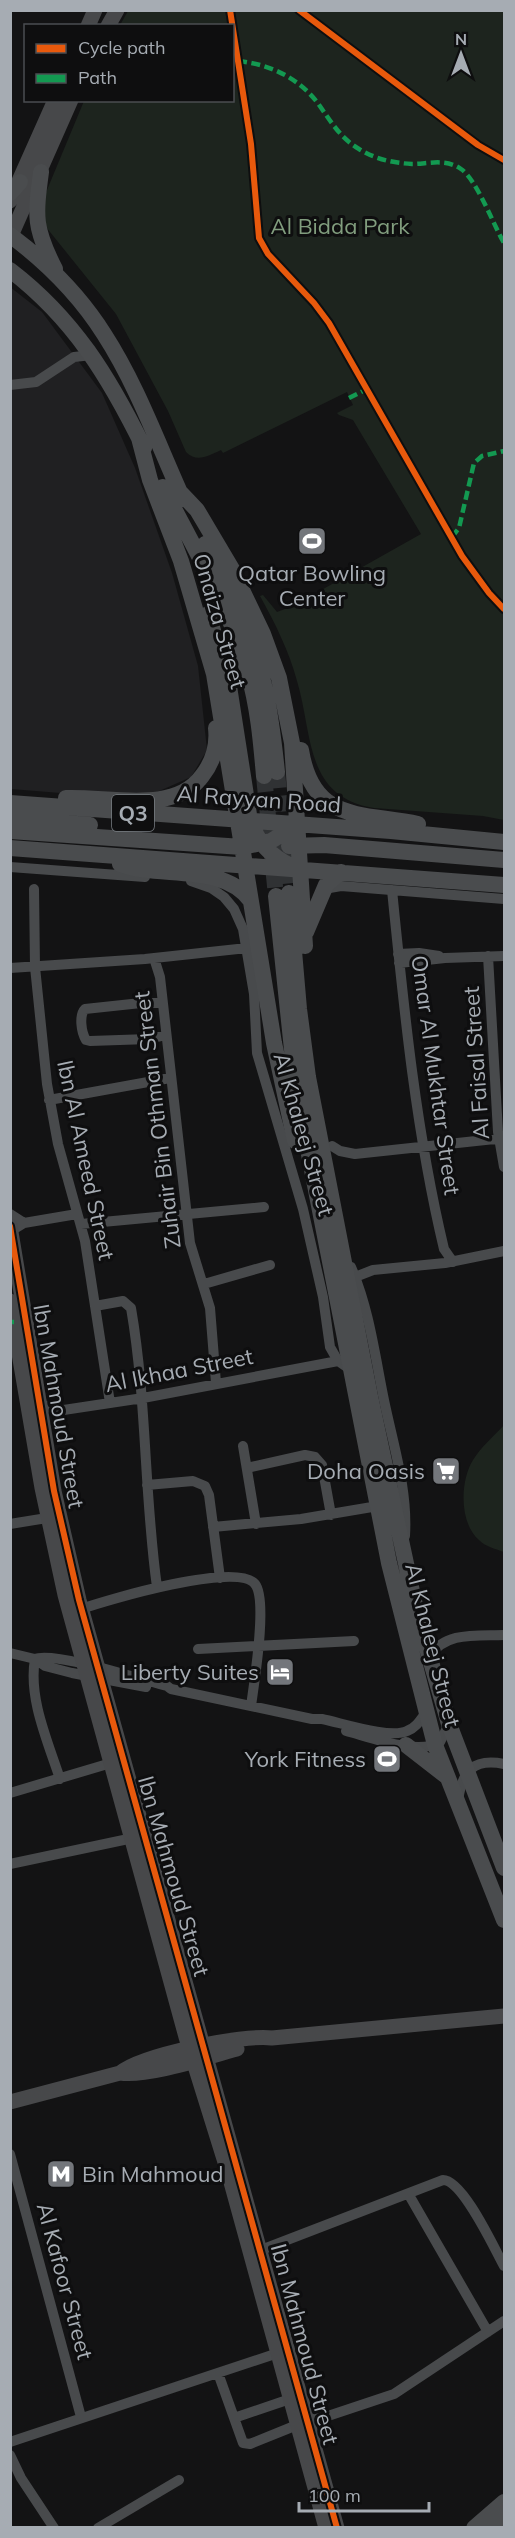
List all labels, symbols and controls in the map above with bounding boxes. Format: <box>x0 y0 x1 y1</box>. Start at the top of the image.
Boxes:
legend <box>24 24 234 102</box>
north arrow <box>431 24 491 84</box>
text: N <box>455 29 467 49</box>
text: Cycle path <box>78 36 165 59</box>
text: Path <box>78 66 117 89</box>
park label: Al Bidda Park <box>271 212 410 240</box>
sports icon: Qatar Bowling Center <box>296 525 328 557</box>
street label: Onaiza Street <box>187 550 253 692</box>
place label: Qatar Bowling Center <box>238 559 386 612</box>
street label: Al Rayyan Road <box>176 779 342 819</box>
road number: Q3 <box>112 795 154 831</box>
street label: Omar Al Mukhtar Street <box>405 953 467 1197</box>
street label: Al Faisal Street <box>457 985 495 1141</box>
street label: Zuhair Bin Othman Street <box>127 989 187 1250</box>
street label: Al Khaleej Street <box>267 1049 341 1219</box>
street label: Ibn Al Ameed Street <box>51 1057 121 1263</box>
street label: Ibn Mahmoud Street <box>27 1302 91 1511</box>
street label: Al Ikhaa Street <box>103 1342 256 1398</box>
supermarket icon: Doha Oasis <box>430 1455 462 1487</box>
place label: Doha Oasis <box>307 1457 425 1485</box>
street label: Al Khaleej Street <box>399 1560 467 1730</box>
hotel icon: Liberty Suites <box>264 1656 296 1688</box>
place label: Liberty Suites <box>121 1658 259 1686</box>
sports icon: York Fitness <box>371 1743 403 1775</box>
place label: York Fitness <box>244 1745 366 1773</box>
street label: Ibn Mahmoud Street <box>132 1773 216 1980</box>
metro station icon: Bin Mahmoud <box>45 2158 77 2190</box>
place label: Bin Mahmoud <box>82 2160 224 2188</box>
street label: Al Kafoor Street <box>31 2200 99 2363</box>
street label: Ibn Mahmoud Street <box>265 2240 345 2448</box>
scale bar <box>299 2475 430 2513</box>
text: 100 m <box>308 2484 361 2507</box>

